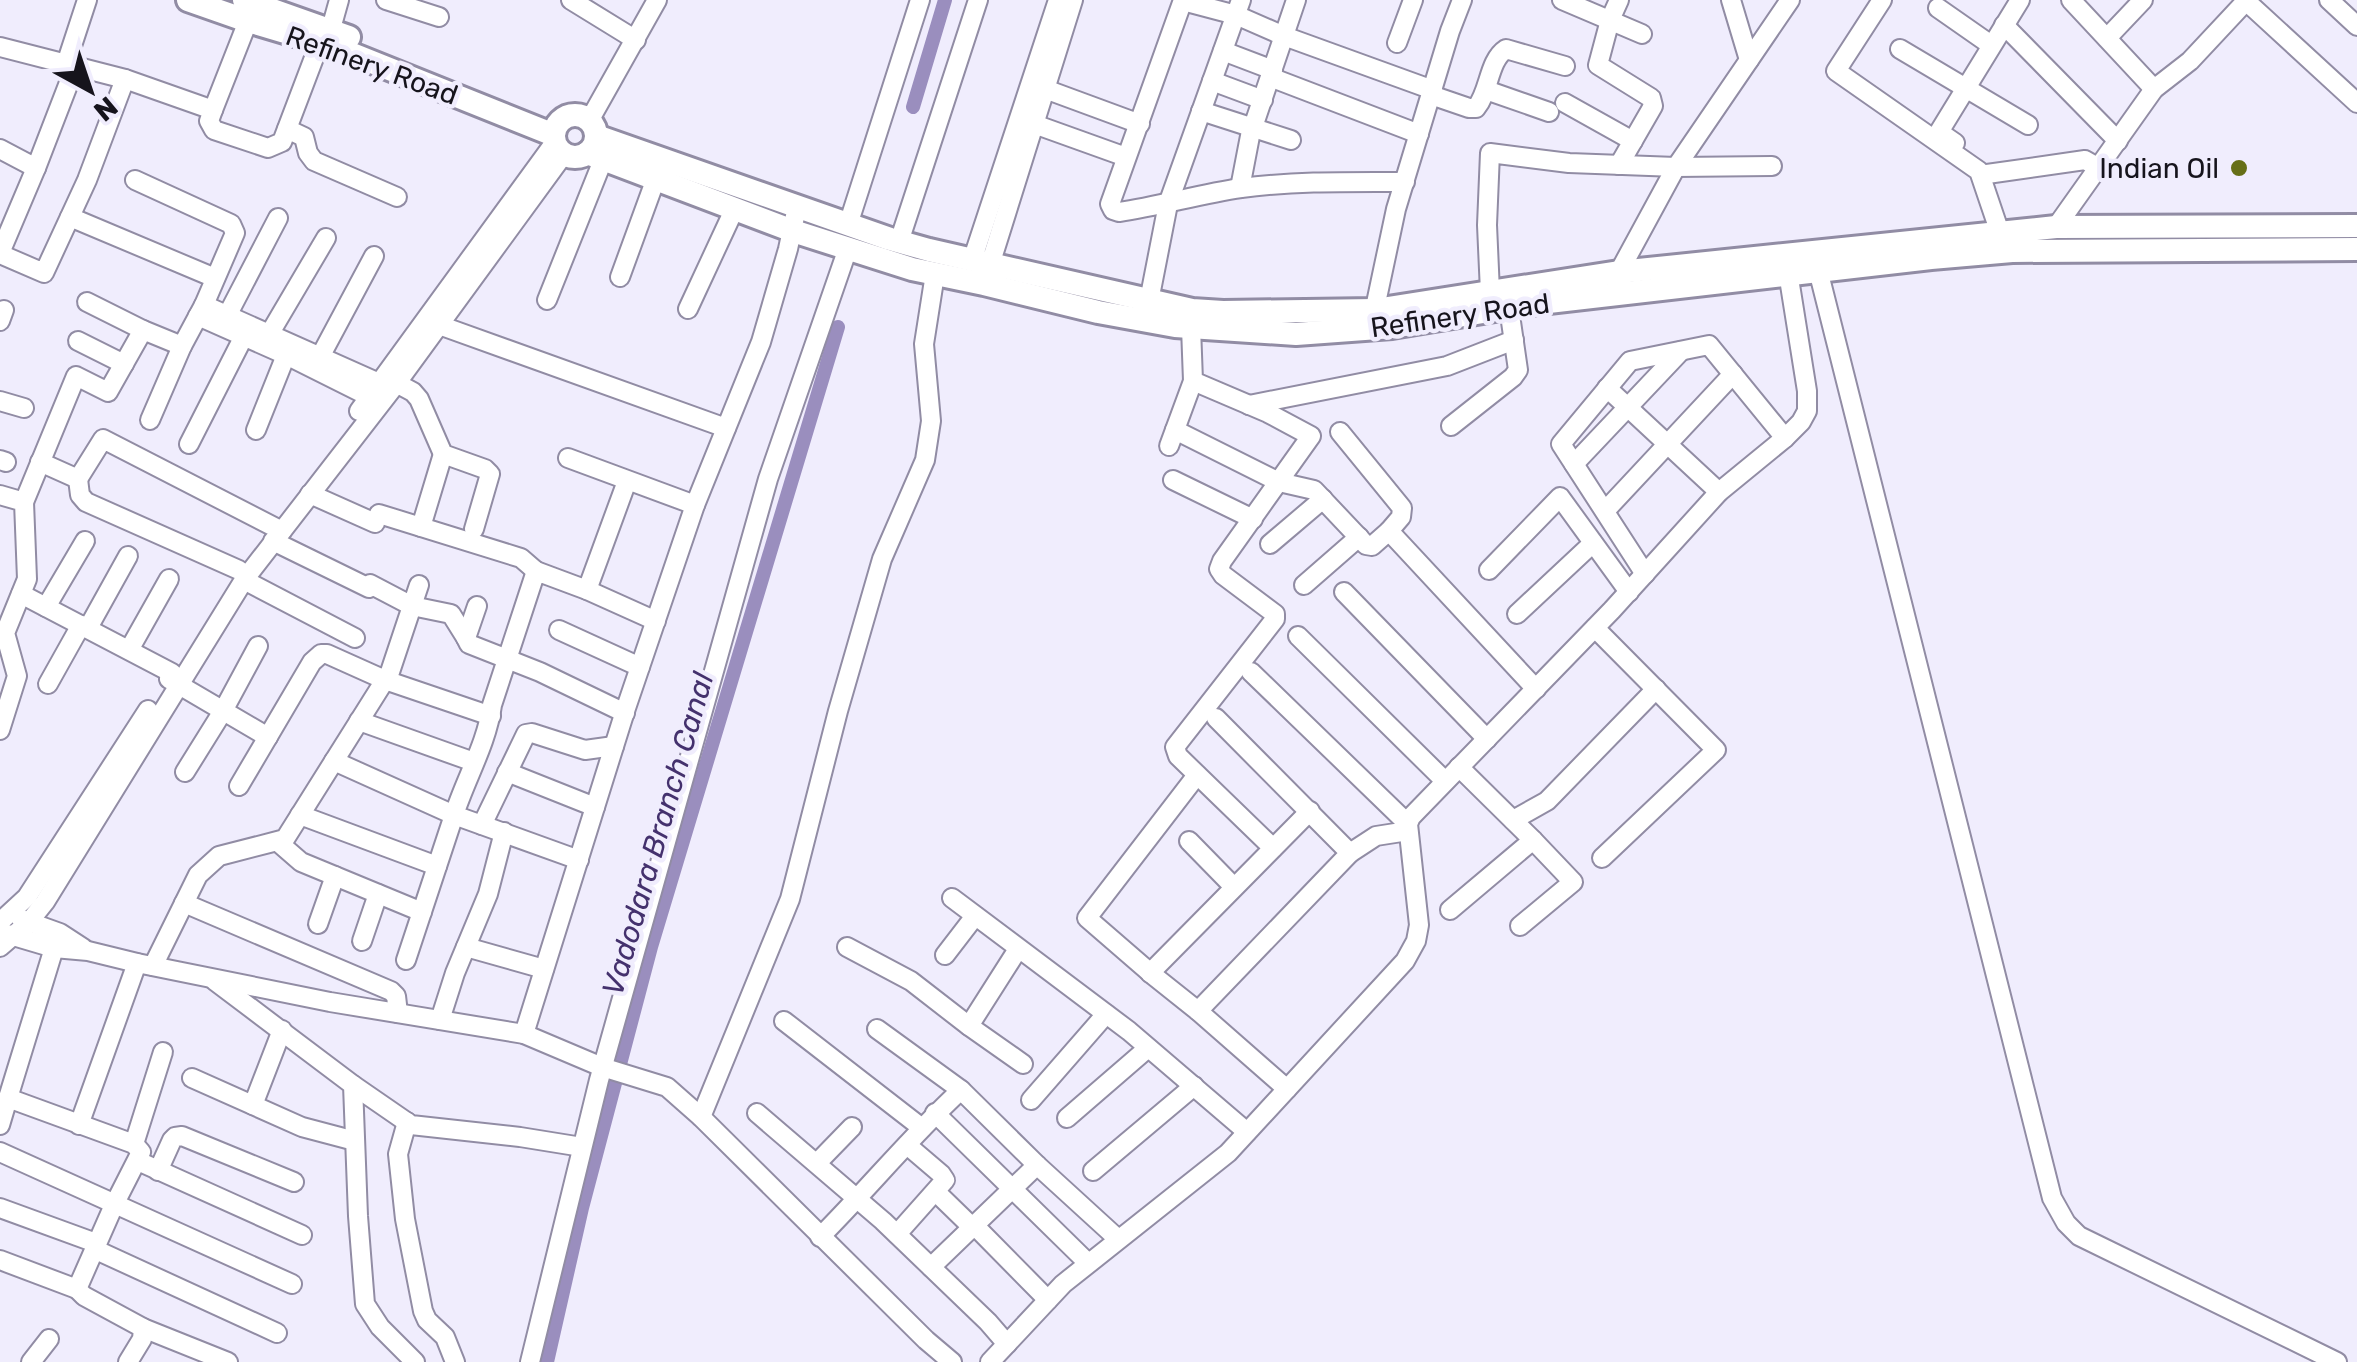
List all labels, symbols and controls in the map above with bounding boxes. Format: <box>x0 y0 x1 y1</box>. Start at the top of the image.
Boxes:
street label: Refinery Road <box>281 19 462 112</box>
north arrow <box>40 40 140 140</box>
text: N <box>87 90 124 128</box>
place label: Indian Oil <box>2099 152 2219 185</box>
marker: Indian Oil <box>2228 157 2250 179</box>
street label: Refinery Road <box>1368 287 1552 344</box>
water label: Vadodara Branch Canal <box>595 668 722 1000</box>

